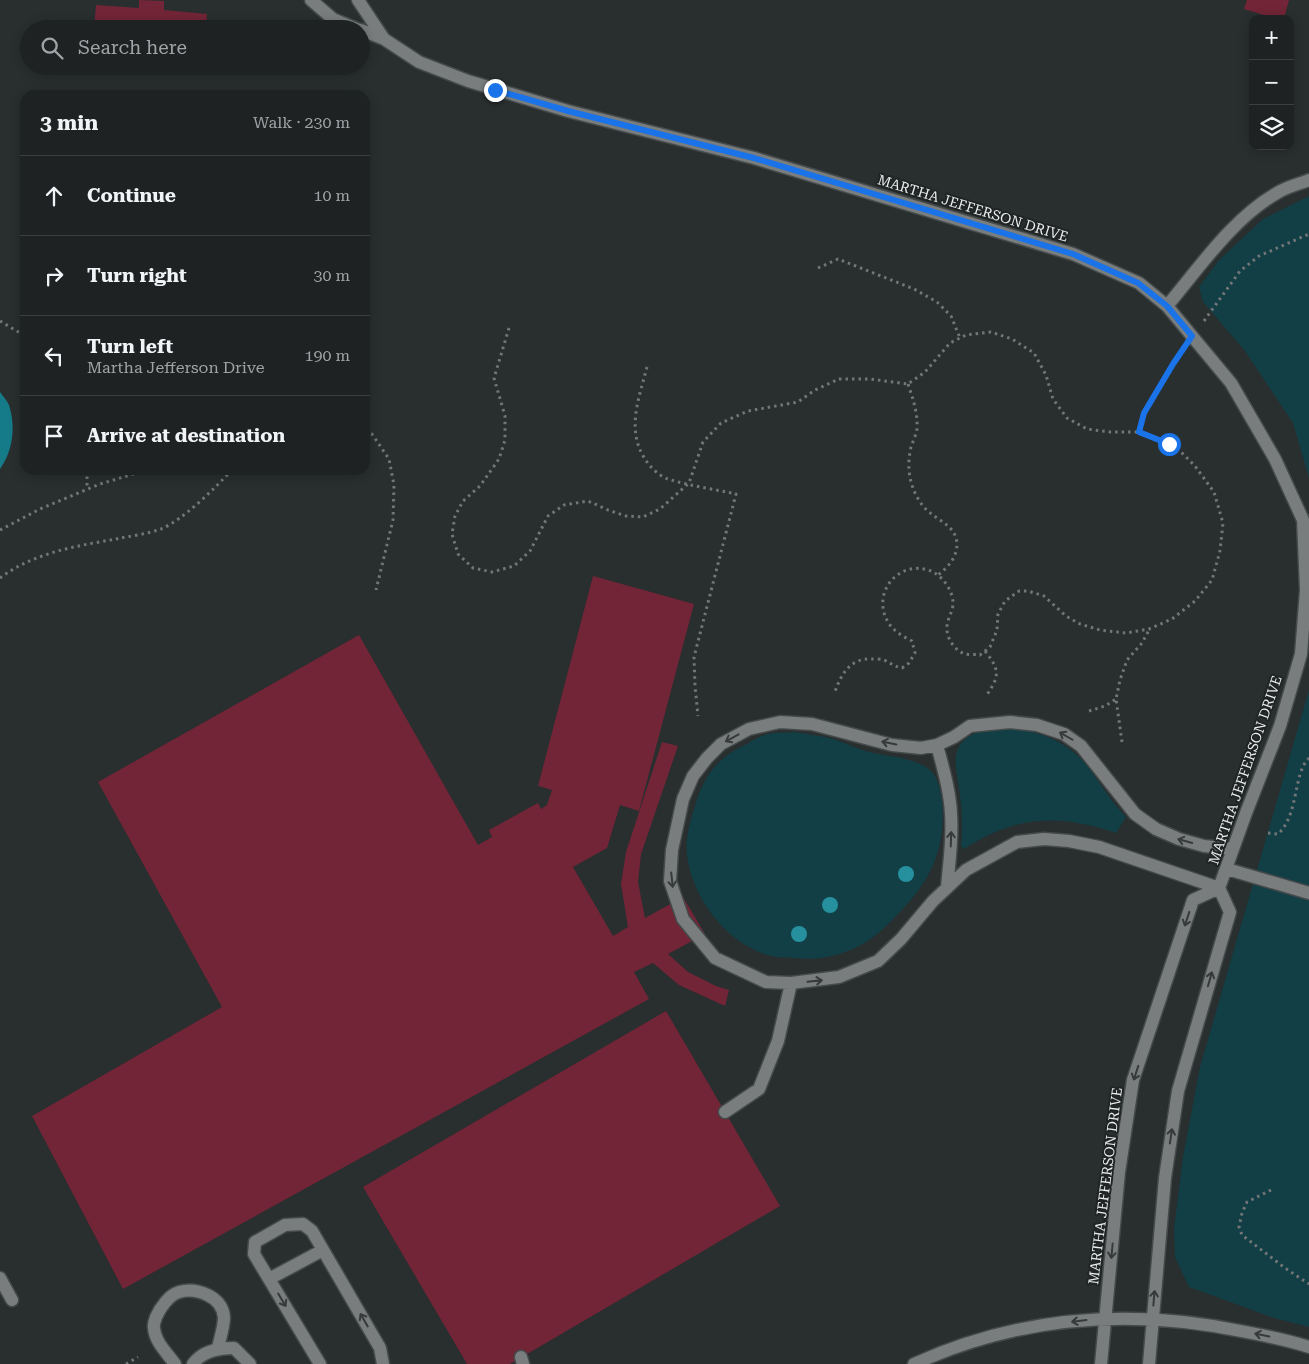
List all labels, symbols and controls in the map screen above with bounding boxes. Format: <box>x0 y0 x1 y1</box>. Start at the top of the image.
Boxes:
map controls <box>1249 15 1294 150</box>
button: + <box>1249 15 1294 60</box>
search box <box>20 20 370 75</box>
icon: search <box>38 34 66 62</box>
text: Search here <box>78 36 187 59</box>
button: − <box>1249 60 1294 105</box>
route end <box>484 79 507 102</box>
button: layers <box>1249 105 1294 150</box>
text: 3 min <box>40 111 98 135</box>
text: Walk · 230 m <box>253 113 350 132</box>
street label: MARTHA JEFFERSON DRIVE <box>876 171 1070 245</box>
icon: ahead <box>40 182 68 210</box>
text: Continue <box>87 184 176 207</box>
text: 10 m <box>313 186 350 205</box>
icon: right <box>40 262 68 290</box>
text: Turn right <box>87 264 187 287</box>
text: 30 m <box>313 266 350 285</box>
text: Turn left <box>87 335 173 358</box>
icon: left <box>40 342 68 370</box>
text: 190 m <box>304 346 350 365</box>
text: Martha Jefferson Drive <box>87 358 265 377</box>
icon: arrive <box>40 422 68 450</box>
text: Arrive at destination <box>87 424 285 447</box>
route start <box>1158 433 1181 456</box>
street label: MARTHA JEFFERSON DRIVE <box>1205 674 1285 866</box>
one-way arrow <box>1059 731 1073 741</box>
one-way arrow <box>725 733 740 743</box>
one-way arrow <box>882 738 898 748</box>
one-way arrow <box>946 831 955 847</box>
one-way arrow <box>1178 835 1194 845</box>
one-way arrow <box>667 871 677 887</box>
one-way arrow <box>1181 911 1191 927</box>
one-way arrow <box>1206 972 1216 988</box>
one-way arrow <box>807 976 823 986</box>
one-way arrow <box>1130 1065 1140 1081</box>
street label: MARTHA JEFFERSON DRIVE <box>1085 1087 1125 1285</box>
one-way arrow <box>1166 1129 1176 1145</box>
one-way arrow <box>1107 1243 1116 1259</box>
one-way arrow <box>1150 1290 1159 1306</box>
one-way arrow <box>277 1292 287 1306</box>
one-way arrow <box>359 1312 369 1327</box>
one-way arrow <box>1071 1316 1087 1326</box>
one-way arrow <box>1254 1330 1270 1339</box>

